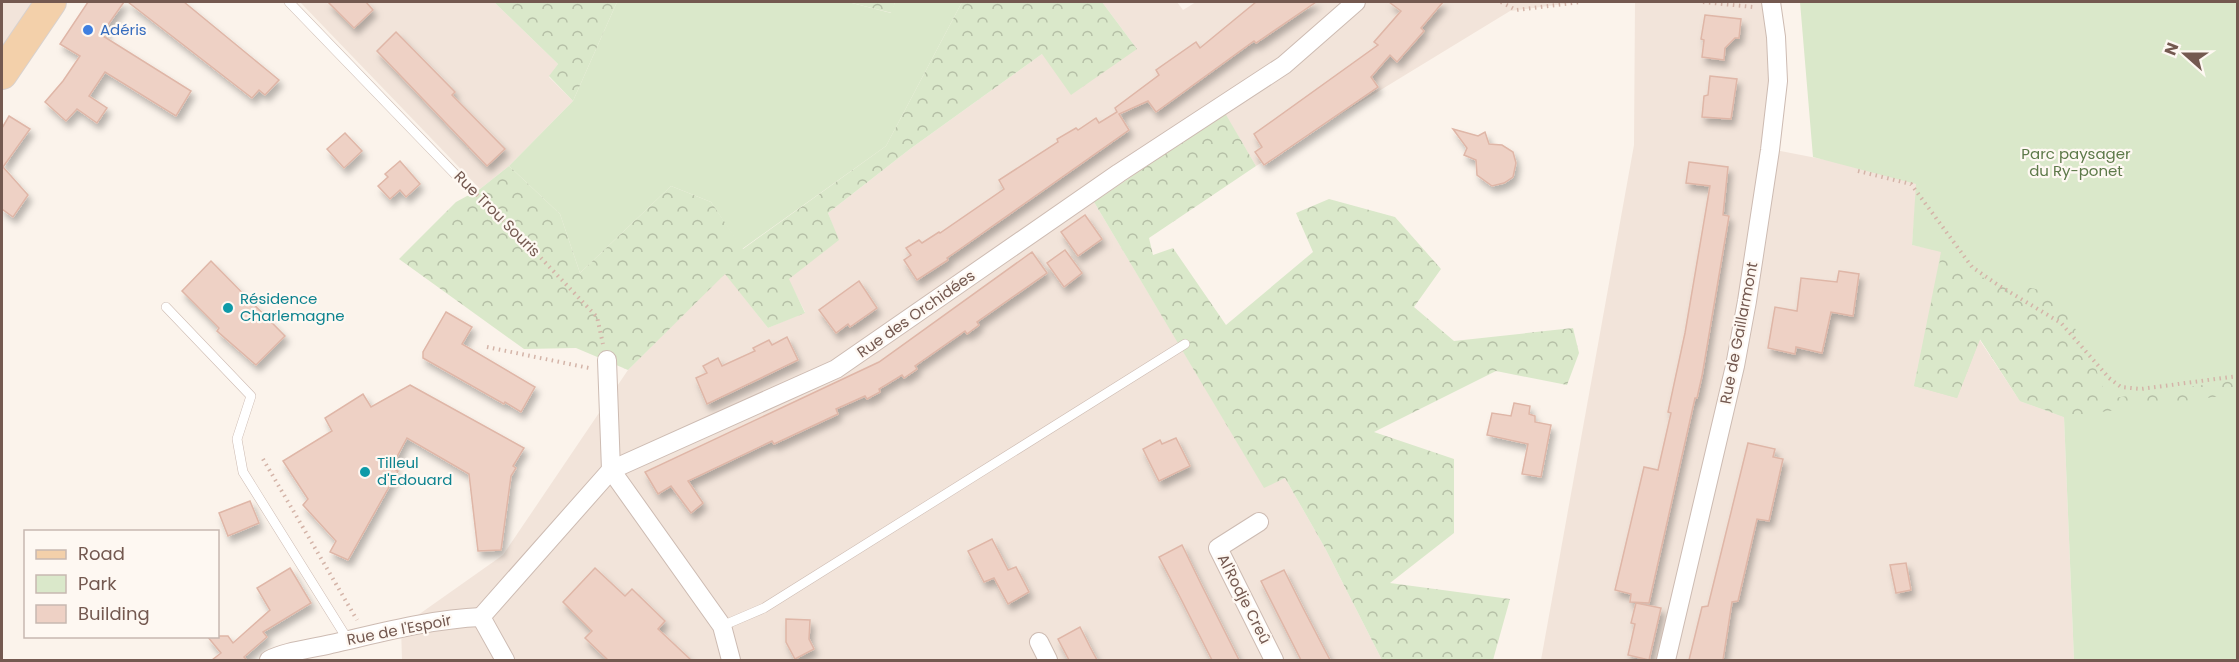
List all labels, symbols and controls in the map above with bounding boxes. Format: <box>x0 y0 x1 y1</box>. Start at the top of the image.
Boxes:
place label: Adéris <box>100 19 147 40</box>
marker: Adéris <box>81 23 95 37</box>
north arrow <box>2155 24 2215 84</box>
text: N <box>2159 39 2184 59</box>
park label: Parc paysager du Ry-ponet <box>2021 143 2131 181</box>
street label: Rue Trou Souris <box>450 166 545 262</box>
street label: Rue de Gaillarmont <box>1714 260 1763 406</box>
street label: Rue des Orchidées <box>852 265 979 362</box>
place label: Résidence Charlemagne <box>240 288 345 326</box>
marker: Résidence Charlemagne <box>221 301 235 315</box>
place label: Tilleul d'Edouard <box>377 452 452 490</box>
marker: Tilleul d'Edouard <box>358 465 372 479</box>
legend <box>24 530 219 638</box>
text: Road <box>78 541 125 566</box>
street label: Al'Rodje Creû <box>1213 550 1276 647</box>
text: Park <box>78 571 117 596</box>
text: Building <box>78 601 150 626</box>
street label: Rue de l'Espoir <box>345 609 453 650</box>

